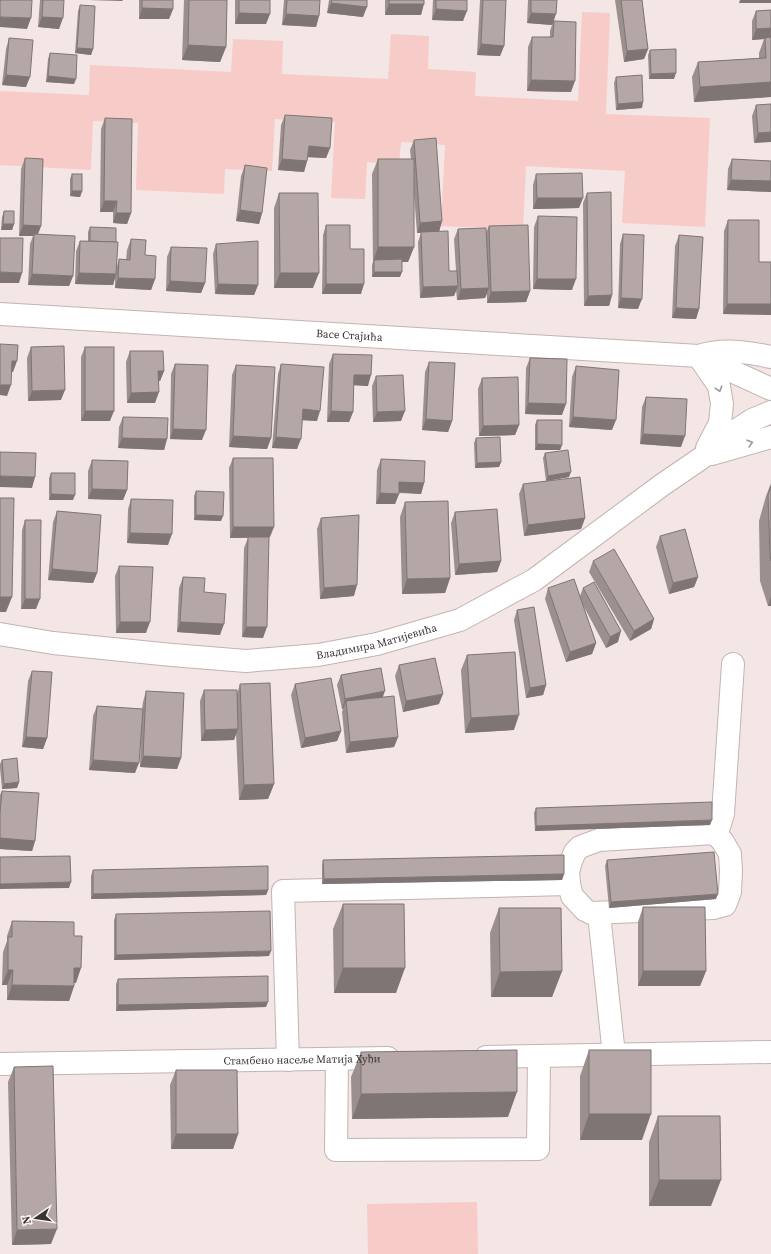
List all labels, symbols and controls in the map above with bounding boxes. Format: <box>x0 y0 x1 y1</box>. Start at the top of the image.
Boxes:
street label: Васе Стајића <box>316 326 383 345</box>
one-way arrow <box>714 385 723 392</box>
one-way arrow <box>747 439 754 448</box>
street label: Владимира Матијевића <box>315 620 439 663</box>
street label: Стамбено насеље Матија Хуђи <box>223 1051 381 1069</box>
north arrow <box>16 1198 56 1238</box>
text: N <box>19 1215 35 1226</box>

